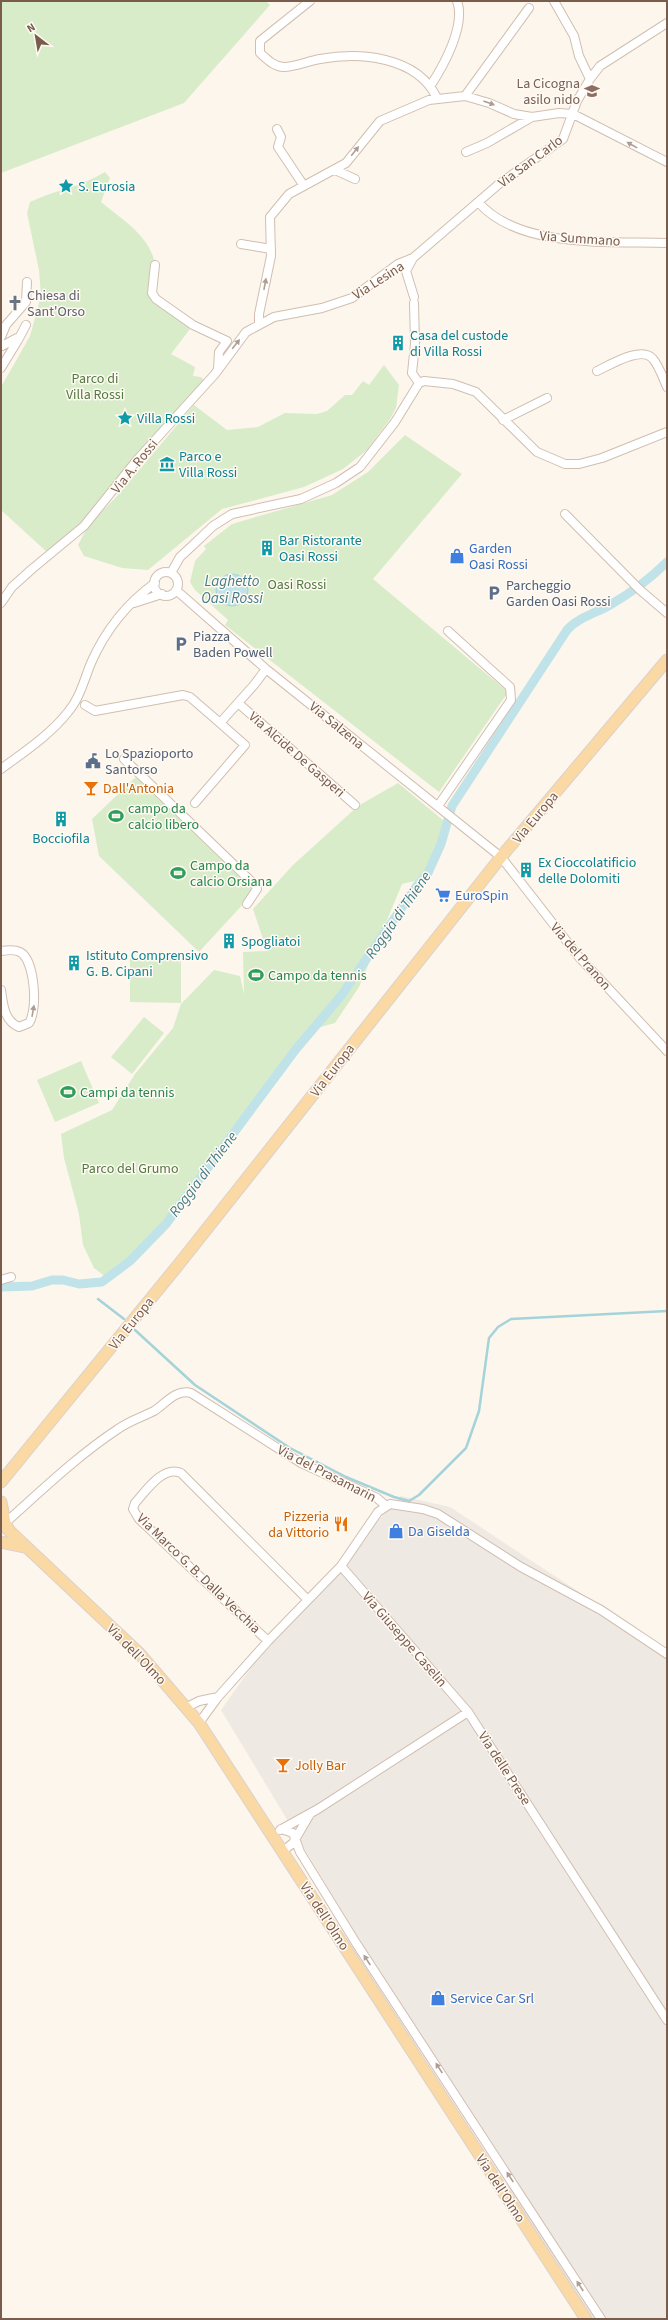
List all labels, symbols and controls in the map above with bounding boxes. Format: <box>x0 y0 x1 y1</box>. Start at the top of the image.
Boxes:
north arrow <box>16 16 56 56</box>
text: N <box>24 20 38 36</box>
place label: La Cicogna asilo nido <box>516 74 580 110</box>
school or university icon: La Cicogna asilo nido <box>583 82 601 100</box>
one-way arrow <box>483 101 495 107</box>
street label: Via San Carlo <box>494 131 567 193</box>
one-way arrow <box>626 142 638 148</box>
one-way arrow <box>351 146 360 157</box>
place icon: S. Eurosia <box>57 177 75 195</box>
place label: S. Eurosia <box>78 177 135 197</box>
street label: Via Summano <box>539 226 621 252</box>
street label: Via Lesina <box>349 257 408 305</box>
one-way arrow <box>263 278 269 291</box>
place label: Chiesa di Sant'Orso <box>27 286 85 322</box>
church icon: Chiesa di Sant'Orso <box>6 294 24 312</box>
place label: Casa del custode di Villa Rossi <box>410 326 508 362</box>
building icon: Casa del custode di Villa Rossi <box>389 334 407 352</box>
one-way arrow <box>232 339 241 349</box>
park label: Parco di Villa Rossi <box>66 369 124 405</box>
place icon: Villa Rossi <box>116 409 134 427</box>
place label: Villa Rossi <box>137 409 195 429</box>
street label: Via A. Rossi <box>107 435 163 498</box>
place label: Parco e Villa Rossi <box>179 447 237 483</box>
museum icon: Parco e Villa Rossi <box>158 455 176 473</box>
place label: Bar Ristorante Oasi Rossi <box>279 531 362 567</box>
building icon: Bar Ristorante Oasi Rossi <box>258 539 276 557</box>
place label: Garden Oasi Rossi <box>469 539 528 575</box>
shop icon: Garden Oasi Rossi <box>448 547 466 565</box>
water label: Laghetto Oasi Rossi <box>201 571 263 609</box>
park label: Oasi Rossi <box>267 575 327 595</box>
place label: Parcheggio Garden Oasi Rossi <box>506 576 611 612</box>
parking icon: Parcheggio Garden Oasi Rossi <box>485 584 503 602</box>
place label: Piazza Baden Powell <box>193 627 273 663</box>
parking icon: Piazza Baden Powell <box>172 635 190 653</box>
street label: Via Salzena <box>304 697 368 754</box>
street label: Via Alcide De Gasperi <box>244 707 349 802</box>
place label: Lo Spazioporto Santorso <box>105 744 193 780</box>
public building icon: Lo Spazioporto Santorso <box>84 752 102 770</box>
bar icon: Dall'Antonia <box>82 779 100 797</box>
place label: Dall'Antonia <box>103 779 174 799</box>
street label: Via Europa <box>508 787 563 848</box>
place label: campo da calcio libero <box>128 799 199 835</box>
sports icon: campo da calcio libero <box>107 807 125 825</box>
building icon: Bocciofila <box>52 810 70 828</box>
place label: Bocciofila <box>32 829 90 849</box>
place label: Ex Cioccolatificio delle Dolomiti <box>538 853 636 889</box>
place label: Campo da calcio Orsiana <box>190 856 272 892</box>
building icon: Ex Cioccolatificio delle Dolomiti <box>517 861 535 879</box>
sports icon: Campo da calcio Orsiana <box>169 864 187 882</box>
water label: Roggia di Thiene <box>360 867 436 963</box>
supermarket icon: EuroSpin <box>434 886 452 904</box>
place label: EuroSpin <box>455 886 509 906</box>
street label: Via del Pranon <box>545 918 615 995</box>
building icon: Spogliatoi <box>220 932 238 950</box>
place label: Spogliatoi <box>241 932 300 952</box>
place label: Istituto Comprensivo G. B. Cipani <box>86 946 208 982</box>
building icon: Istituto Comprensivo G. B. Cipani <box>65 954 83 972</box>
sports icon: Campo da tennis <box>247 966 265 984</box>
place label: Campo da tennis <box>268 966 367 986</box>
one-way arrow <box>30 1005 36 1017</box>
street label: Via Europa <box>306 1040 360 1101</box>
sports icon: Campi da tennis <box>59 1083 77 1101</box>
place label: Campi da tennis <box>80 1083 175 1103</box>
water label: Roggia di Thiene <box>164 1127 243 1221</box>
park label: Parco del Grumo <box>82 1159 178 1179</box>
street label: Via Europa <box>104 1293 159 1354</box>
street label: Via del Prasamarin <box>274 1440 379 1507</box>
place label: Pizzeria da Vittorio <box>268 1507 329 1543</box>
street label: Via Marco G. B. Dalla Vecchia <box>132 1509 265 1638</box>
restaurant icon: Pizzeria da Vittorio <box>332 1515 350 1533</box>
shop icon: Da Giselda <box>387 1522 405 1540</box>
place label: Da Giselda <box>408 1522 470 1542</box>
street label: Via Giuseppe Caselin <box>357 1587 451 1692</box>
street label: Via dell'Olmo <box>102 1620 171 1690</box>
street label: Via delle Prese <box>473 1728 536 1809</box>
bar icon: Jolly Bar <box>274 1756 292 1774</box>
place label: Jolly Bar <box>295 1756 346 1776</box>
street label: Via dell'Olmo <box>295 1878 354 1955</box>
one-way arrow <box>363 1954 371 1965</box>
shop icon: Service Car Srl <box>429 1989 447 2007</box>
place label: Service Car Srl <box>450 1989 534 2009</box>
one-way arrow <box>435 2062 442 2074</box>
street label: Via dell'Olmo <box>471 2150 530 2227</box>
one-way arrow <box>506 2171 513 2183</box>
one-way arrow <box>576 2281 584 2291</box>

